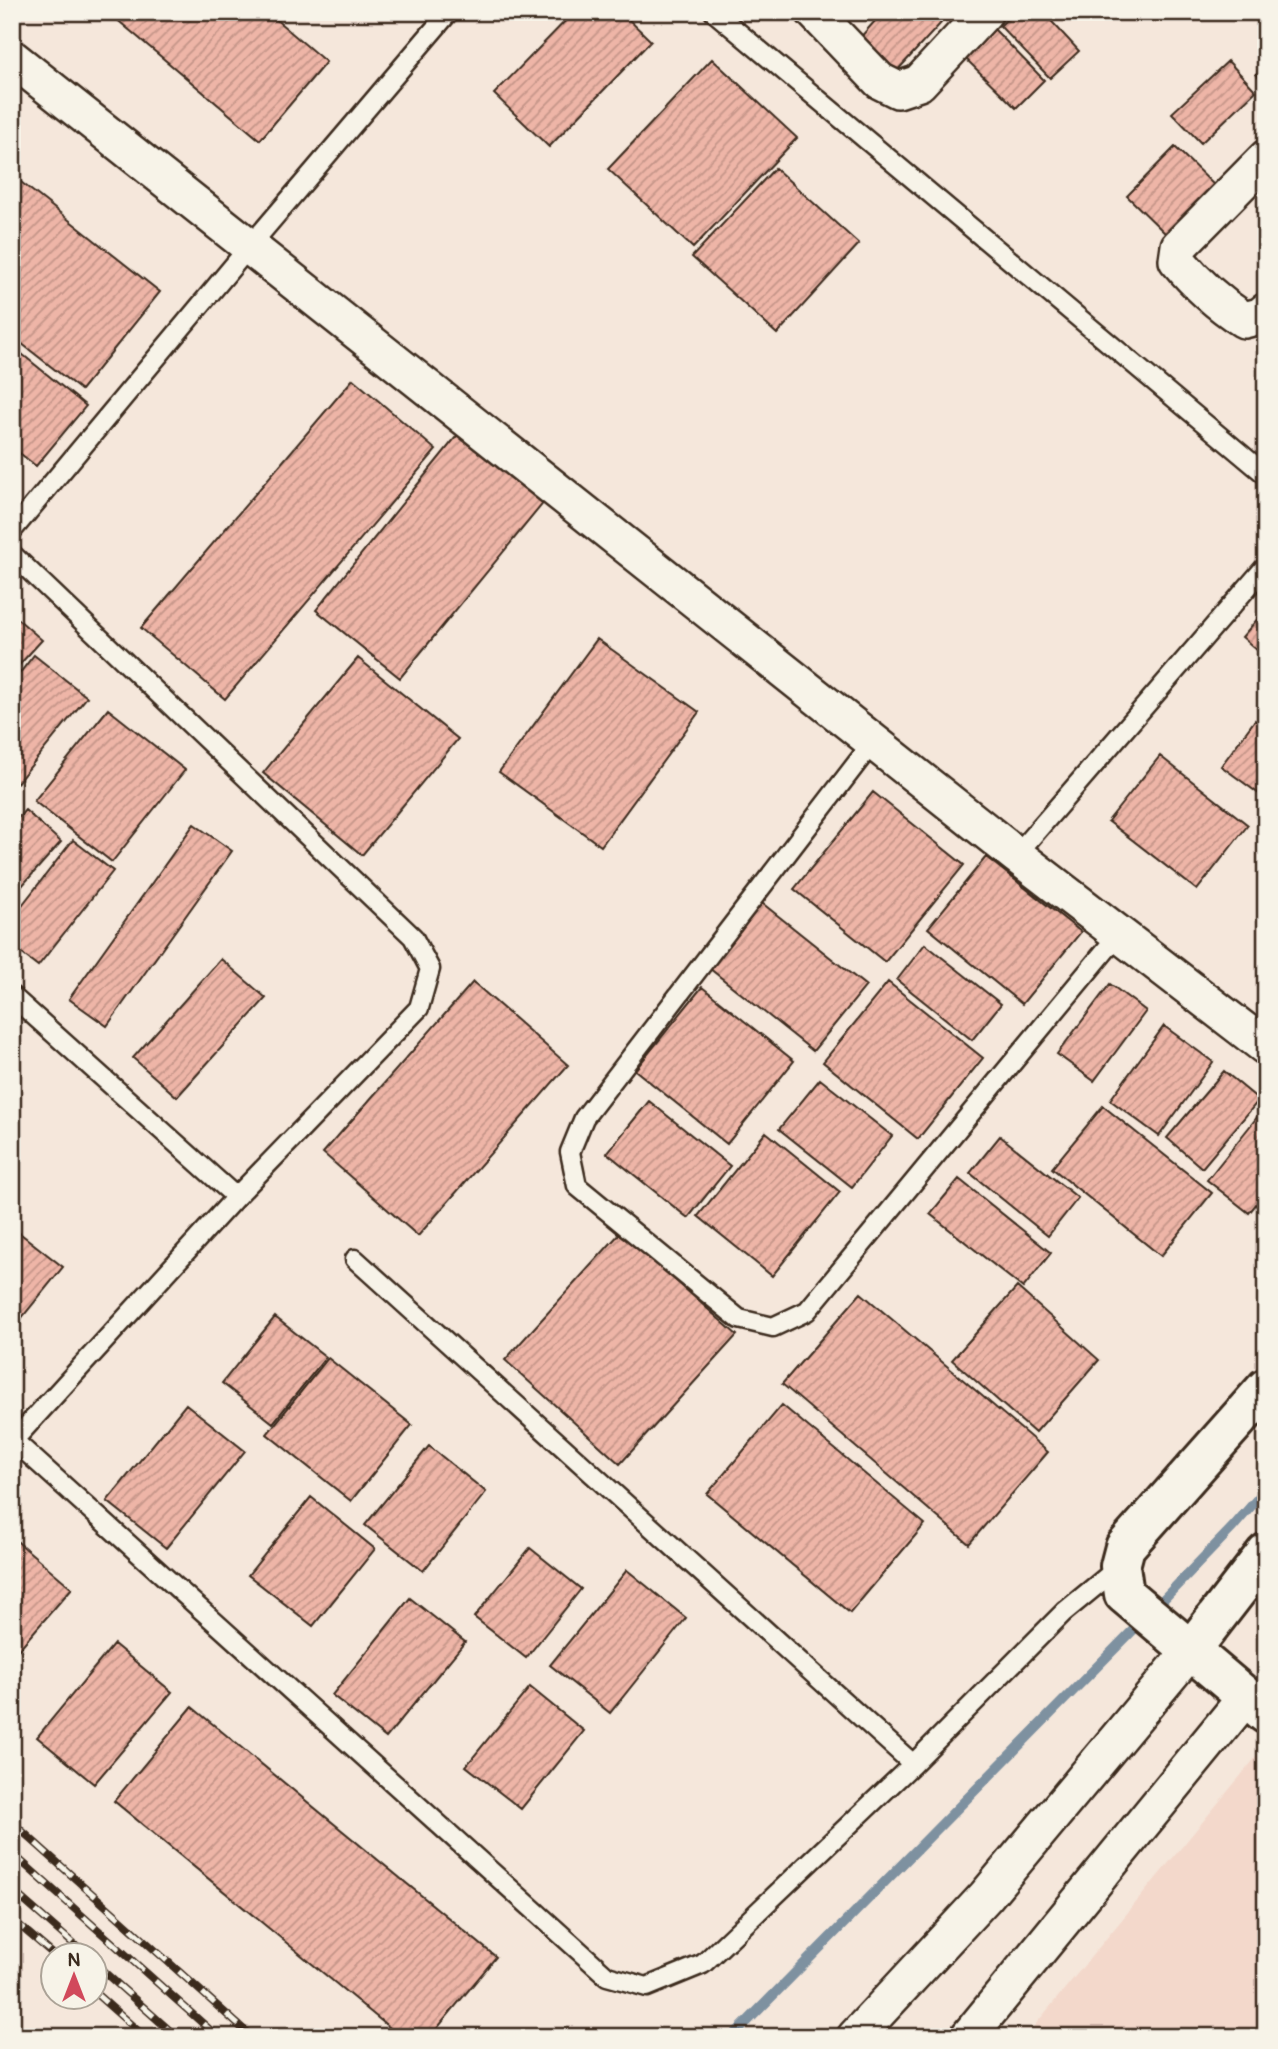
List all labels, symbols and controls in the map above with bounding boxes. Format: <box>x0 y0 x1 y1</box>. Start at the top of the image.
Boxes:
north arrow <box>38 1940 108 2010</box>
text: N <box>68 1948 81 1972</box>

